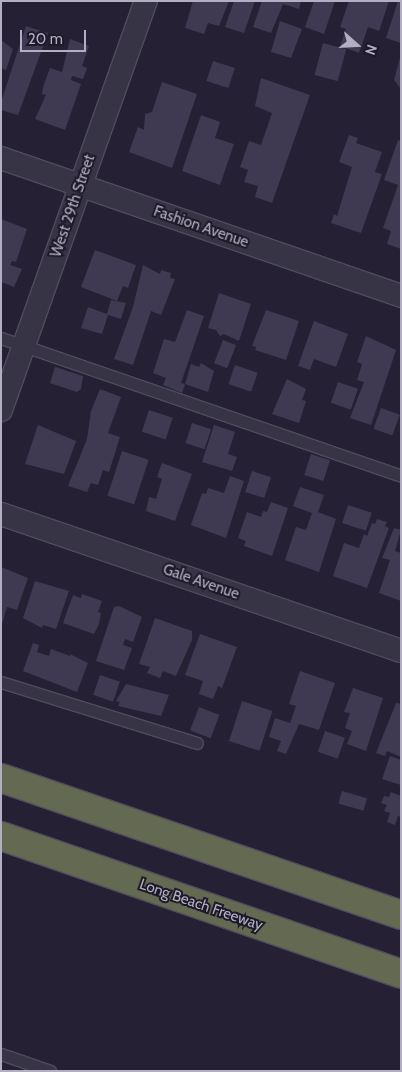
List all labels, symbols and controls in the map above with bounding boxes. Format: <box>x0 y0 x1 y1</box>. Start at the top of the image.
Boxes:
scale bar <box>22 20 89 52</box>
north arrow <box>332 20 382 70</box>
text: 20 m <box>28 30 63 48</box>
text: N <box>361 42 381 57</box>
street label: West 29th Street <box>47 152 99 260</box>
street label: Fashion Avenue <box>151 202 251 252</box>
street label: Gale Avenue <box>161 561 241 603</box>
street label: Long Beach Freeway <box>137 875 265 935</box>

